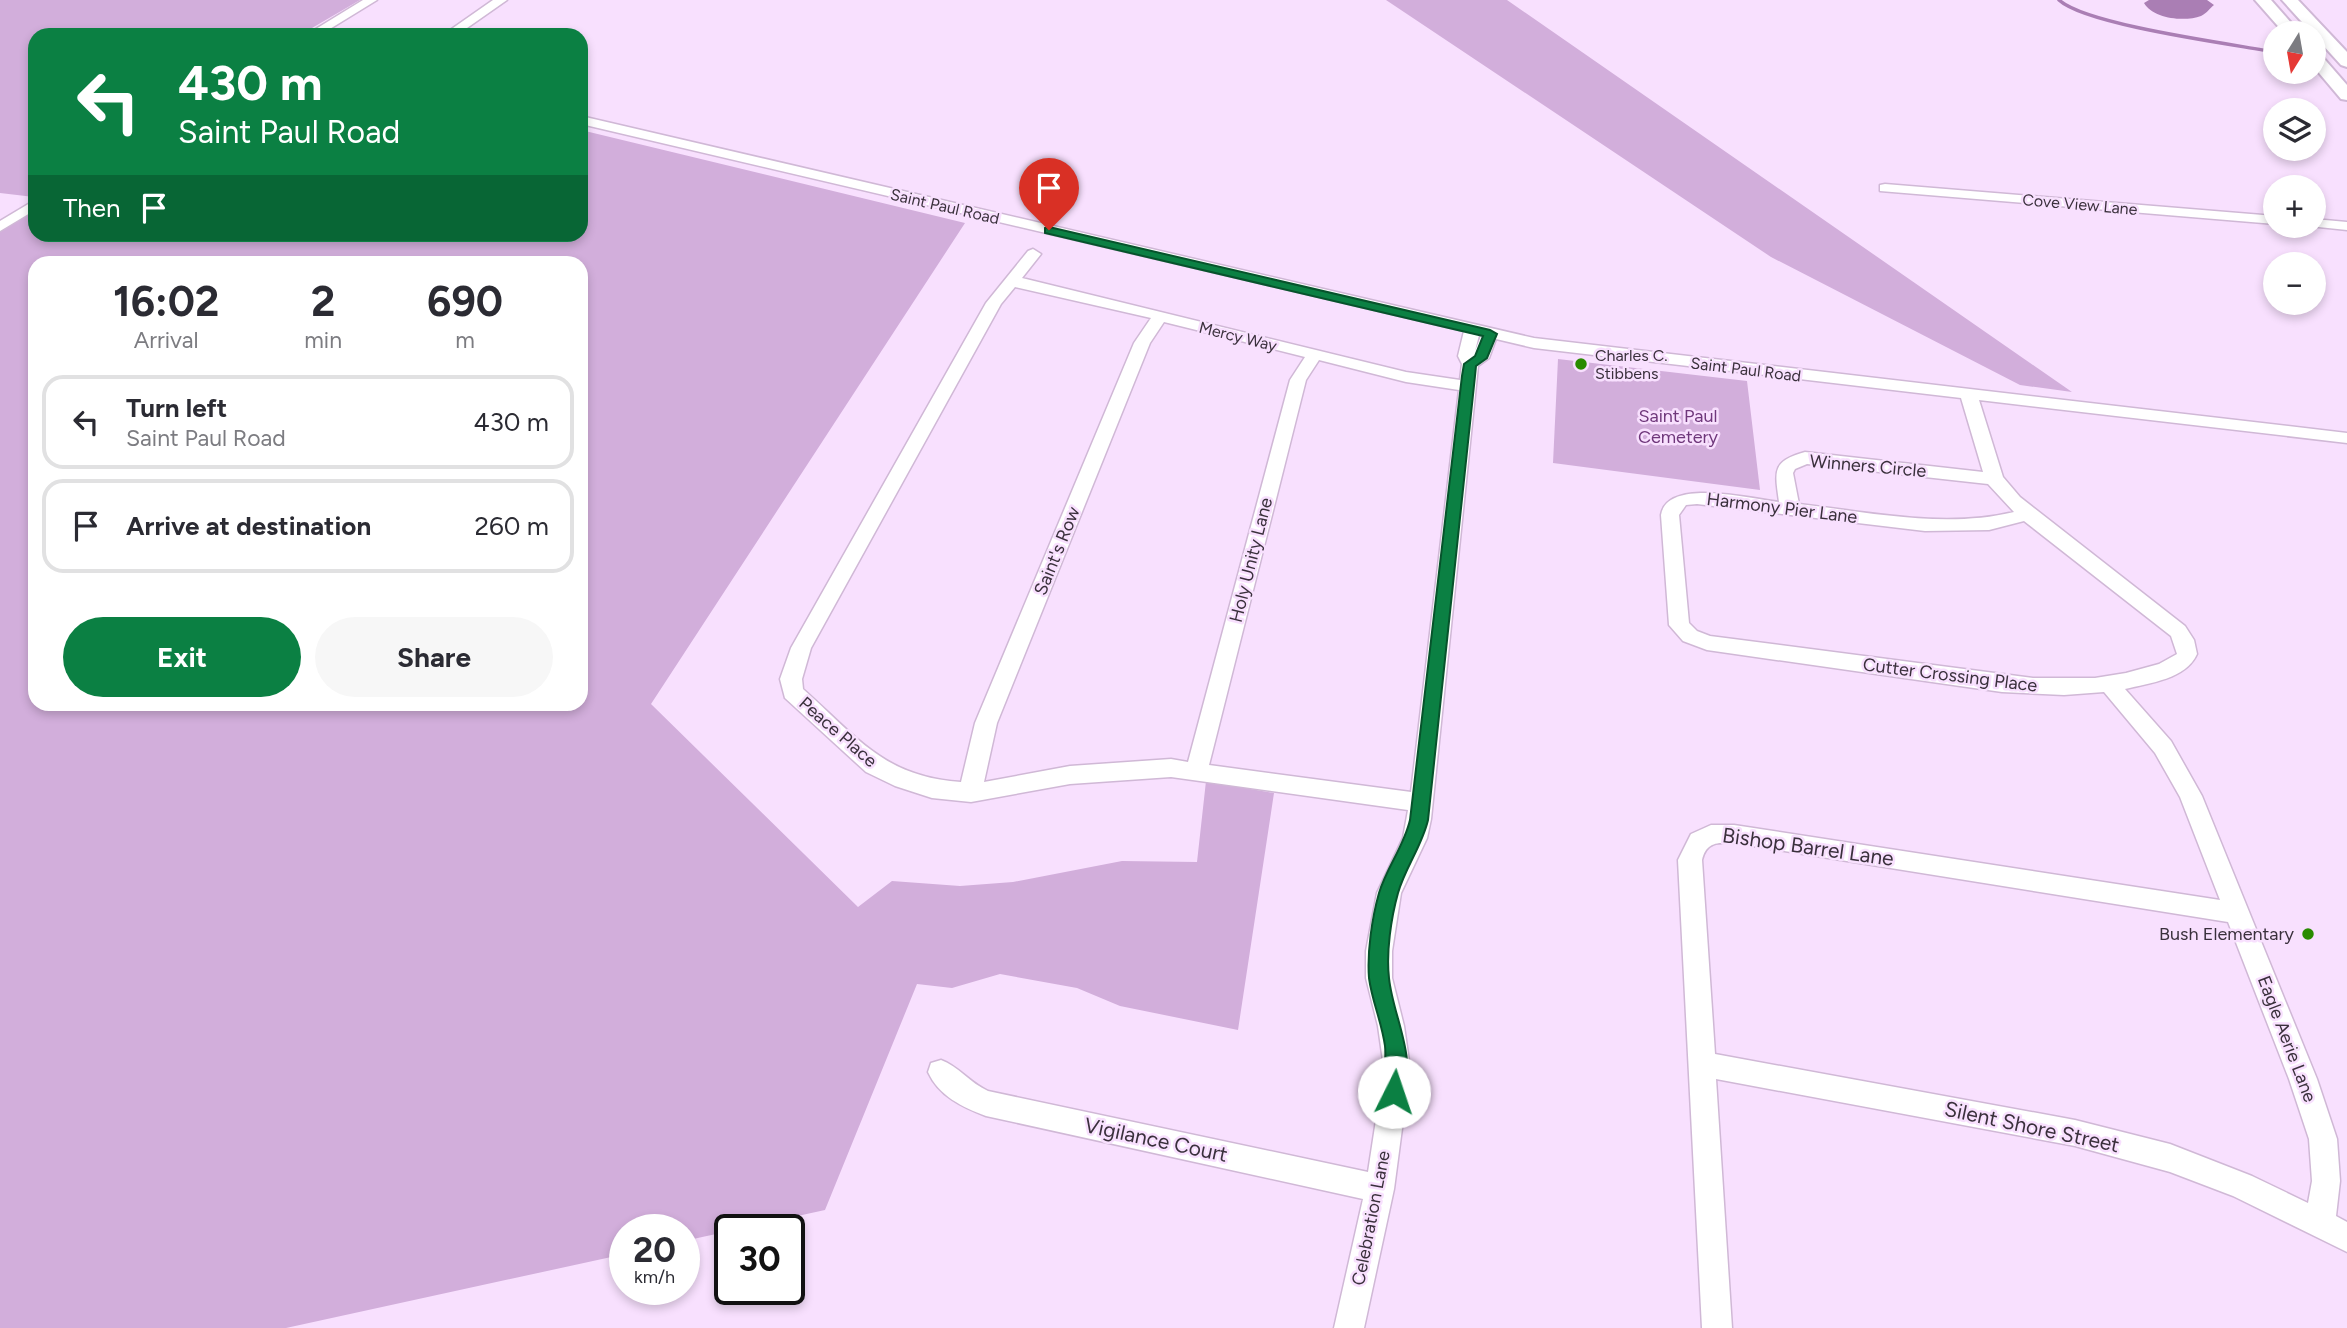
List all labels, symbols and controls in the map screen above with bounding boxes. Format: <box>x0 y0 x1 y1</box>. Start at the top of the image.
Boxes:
north arrow <box>2263 21 2326 84</box>
map controls <box>2263 21 2326 315</box>
text: 430 m <box>178 53 322 112</box>
icon: left <box>63 56 154 147</box>
button: layers <box>2263 98 2326 161</box>
text: Saint Paul Road <box>178 113 400 151</box>
pin <box>1019 158 1079 230</box>
icon: arrive <box>1030 169 1068 207</box>
button: + <box>2263 175 2326 238</box>
street label: Saint Paul Road <box>889 185 1001 228</box>
icon: arrive <box>135 189 173 227</box>
street label: Cove View Lane <box>2022 190 2139 219</box>
text: Then <box>63 192 121 224</box>
button: − <box>2263 252 2326 315</box>
text: 16:02 <box>113 276 219 327</box>
text: 2 <box>311 276 335 327</box>
text: 690 <box>427 276 503 327</box>
street label: Mercy Way <box>1197 318 1279 355</box>
text: Arrival <box>134 326 199 354</box>
text: min <box>304 326 342 354</box>
text: m <box>455 326 475 354</box>
place label: Charles C. Stibbens <box>1595 346 1668 383</box>
street label: Saint Paul Road <box>1690 353 1802 386</box>
marker: Charles C. Stibbens <box>1573 356 1589 372</box>
text: Turn left <box>126 392 227 424</box>
icon: left <box>67 403 105 441</box>
park label: Saint Paul Cemetery <box>1638 405 1719 448</box>
text: 430 m <box>473 406 549 438</box>
text: Saint Paul Road <box>126 424 286 452</box>
street label: Winners Circle <box>1809 450 1927 482</box>
street label: Harmony Pier Lane <box>1705 488 1859 528</box>
street label: Holy Unity Lane <box>1225 495 1277 625</box>
street label: Saint's Row <box>1029 504 1085 598</box>
icon: arrive <box>67 507 105 545</box>
text: Arrive at destination <box>126 510 371 542</box>
text: 260 m <box>475 510 549 542</box>
button: Exit <box>63 617 301 697</box>
button: Share <box>315 617 553 697</box>
street label: Cutter Crossing Place <box>1862 653 2039 697</box>
street label: Peace Place <box>794 692 882 772</box>
street label: Bishop Barrel Lane <box>1721 822 1895 871</box>
place label: Bush Elementary <box>2159 923 2295 945</box>
marker: Bush Elementary <box>2300 926 2316 942</box>
street label: Eagle Aerie Lane <box>2253 973 2321 1105</box>
position arrow <box>1357 1055 1431 1129</box>
street label: Silent Shore Street <box>1942 1096 2122 1157</box>
street label: Vigilance Court <box>1082 1112 1230 1167</box>
street label: Celebration Lane <box>1347 1149 1395 1287</box>
speed limit sign: 30 <box>714 1214 805 1305</box>
text: 20 <box>633 1229 676 1271</box>
text: km/h <box>634 1266 675 1288</box>

